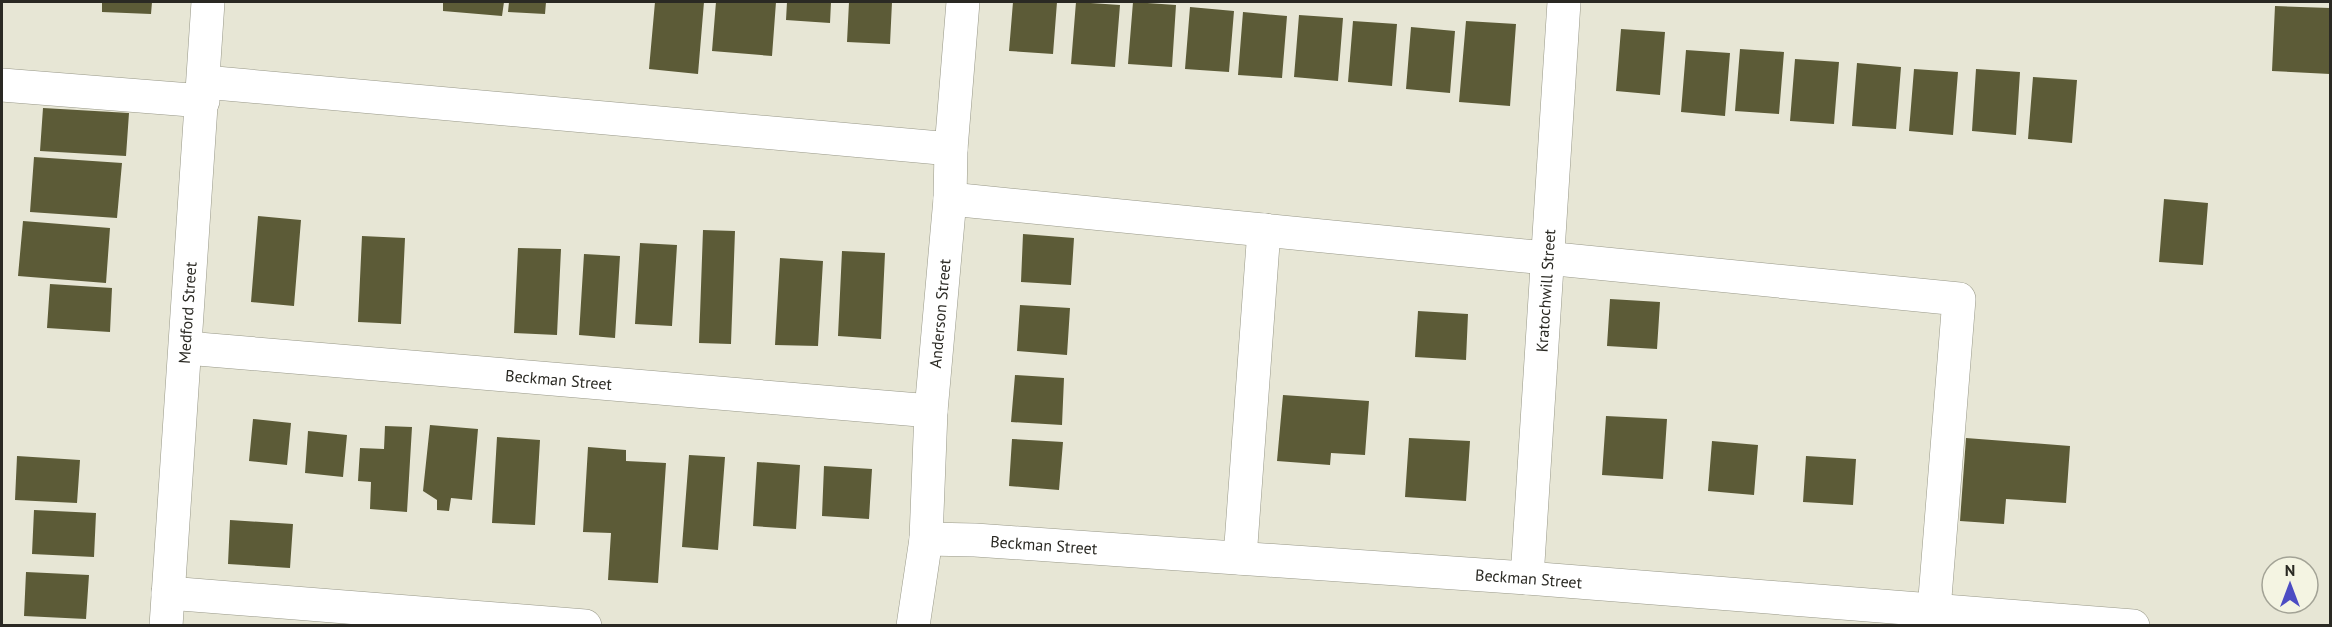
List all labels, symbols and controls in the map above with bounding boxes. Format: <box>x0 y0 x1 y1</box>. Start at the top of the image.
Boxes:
street label: Kratochwill Street <box>1532 228 1559 353</box>
street label: Anderson Street <box>925 257 955 369</box>
street label: Medford Street <box>174 260 201 364</box>
street label: Beckman Street <box>504 365 613 394</box>
street label: Beckman Street <box>990 531 1099 558</box>
north arrow <box>2260 555 2320 615</box>
text: N <box>2285 560 2295 580</box>
street label: Beckman Street <box>1475 564 1583 592</box>

